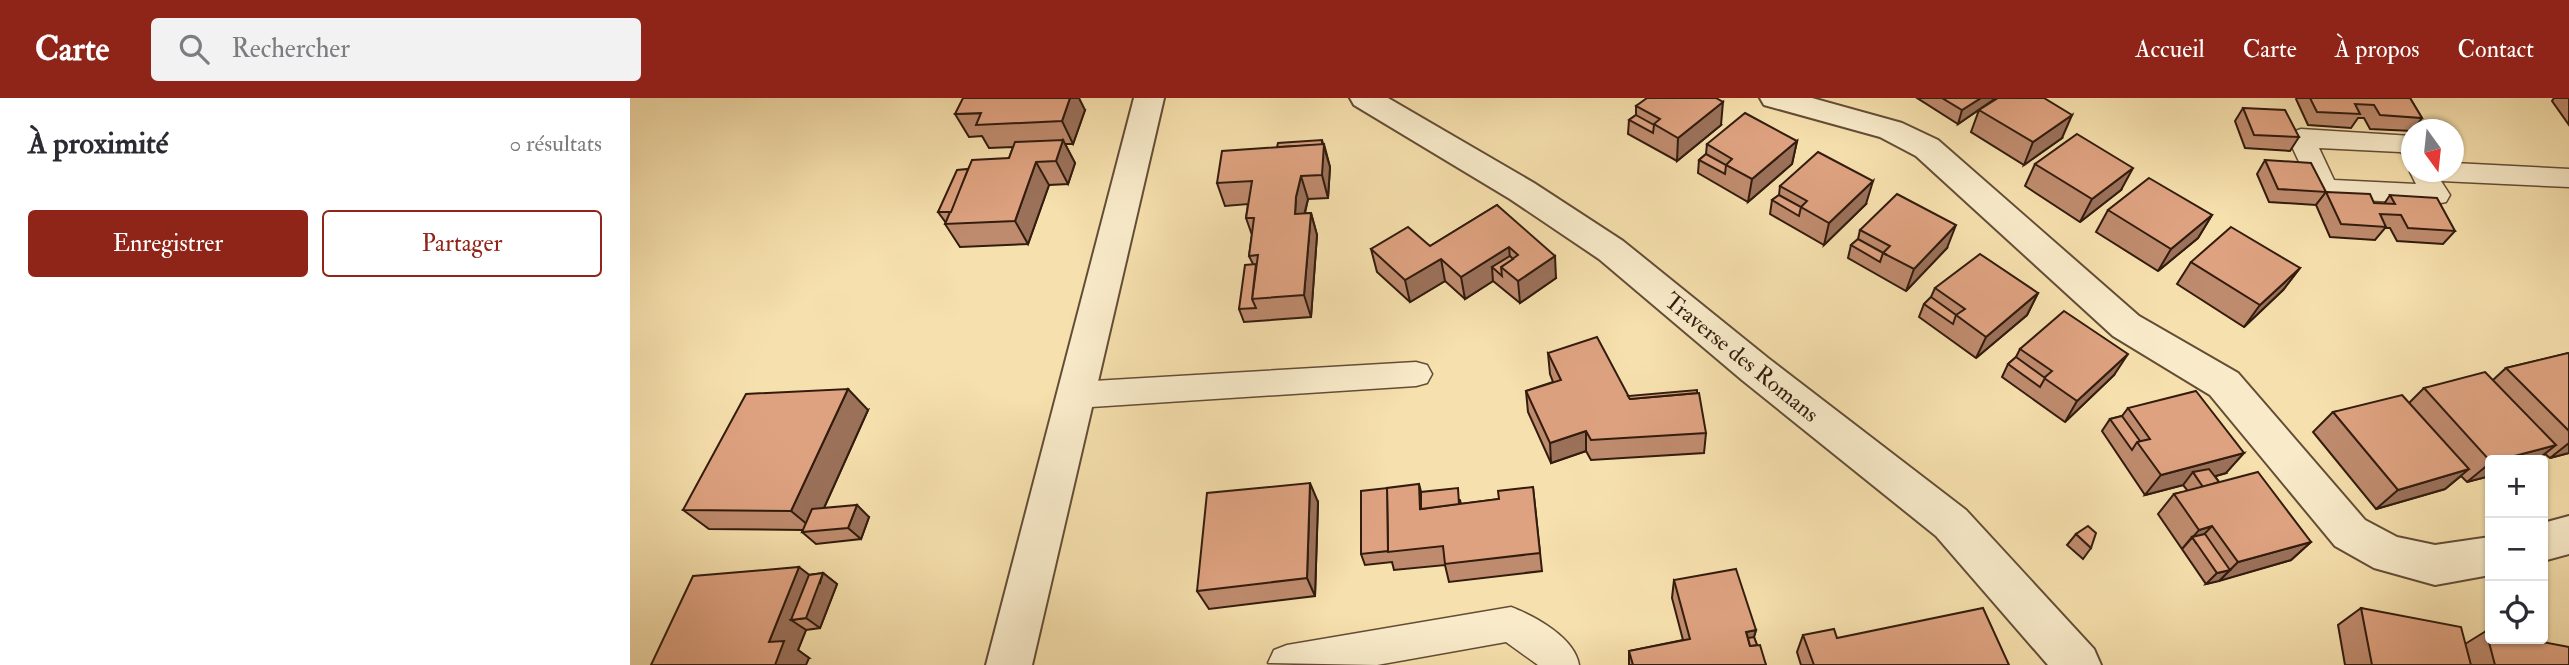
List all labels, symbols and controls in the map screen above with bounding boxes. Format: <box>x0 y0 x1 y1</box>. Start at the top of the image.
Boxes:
search box <box>151 18 641 81</box>
text: Carte <box>35 29 109 70</box>
icon: search <box>175 30 213 68</box>
text: Rechercher <box>231 33 350 65</box>
text: Accueil <box>2135 34 2205 65</box>
text: Carte <box>2243 34 2297 65</box>
text: À propos <box>2335 34 2420 65</box>
text: Contact <box>2458 34 2534 65</box>
north arrow <box>2401 119 2464 182</box>
text: À proximité <box>28 125 168 162</box>
text: 0 résultats <box>509 129 602 158</box>
button: Enregistrer <box>28 210 308 277</box>
button: Partager <box>322 210 602 277</box>
street label: Traverse des Romans <box>1659 286 1825 429</box>
map controls <box>2485 455 2548 644</box>
button: + <box>2485 455 2548 518</box>
button: − <box>2485 518 2548 581</box>
button: locate <box>2485 581 2548 644</box>

